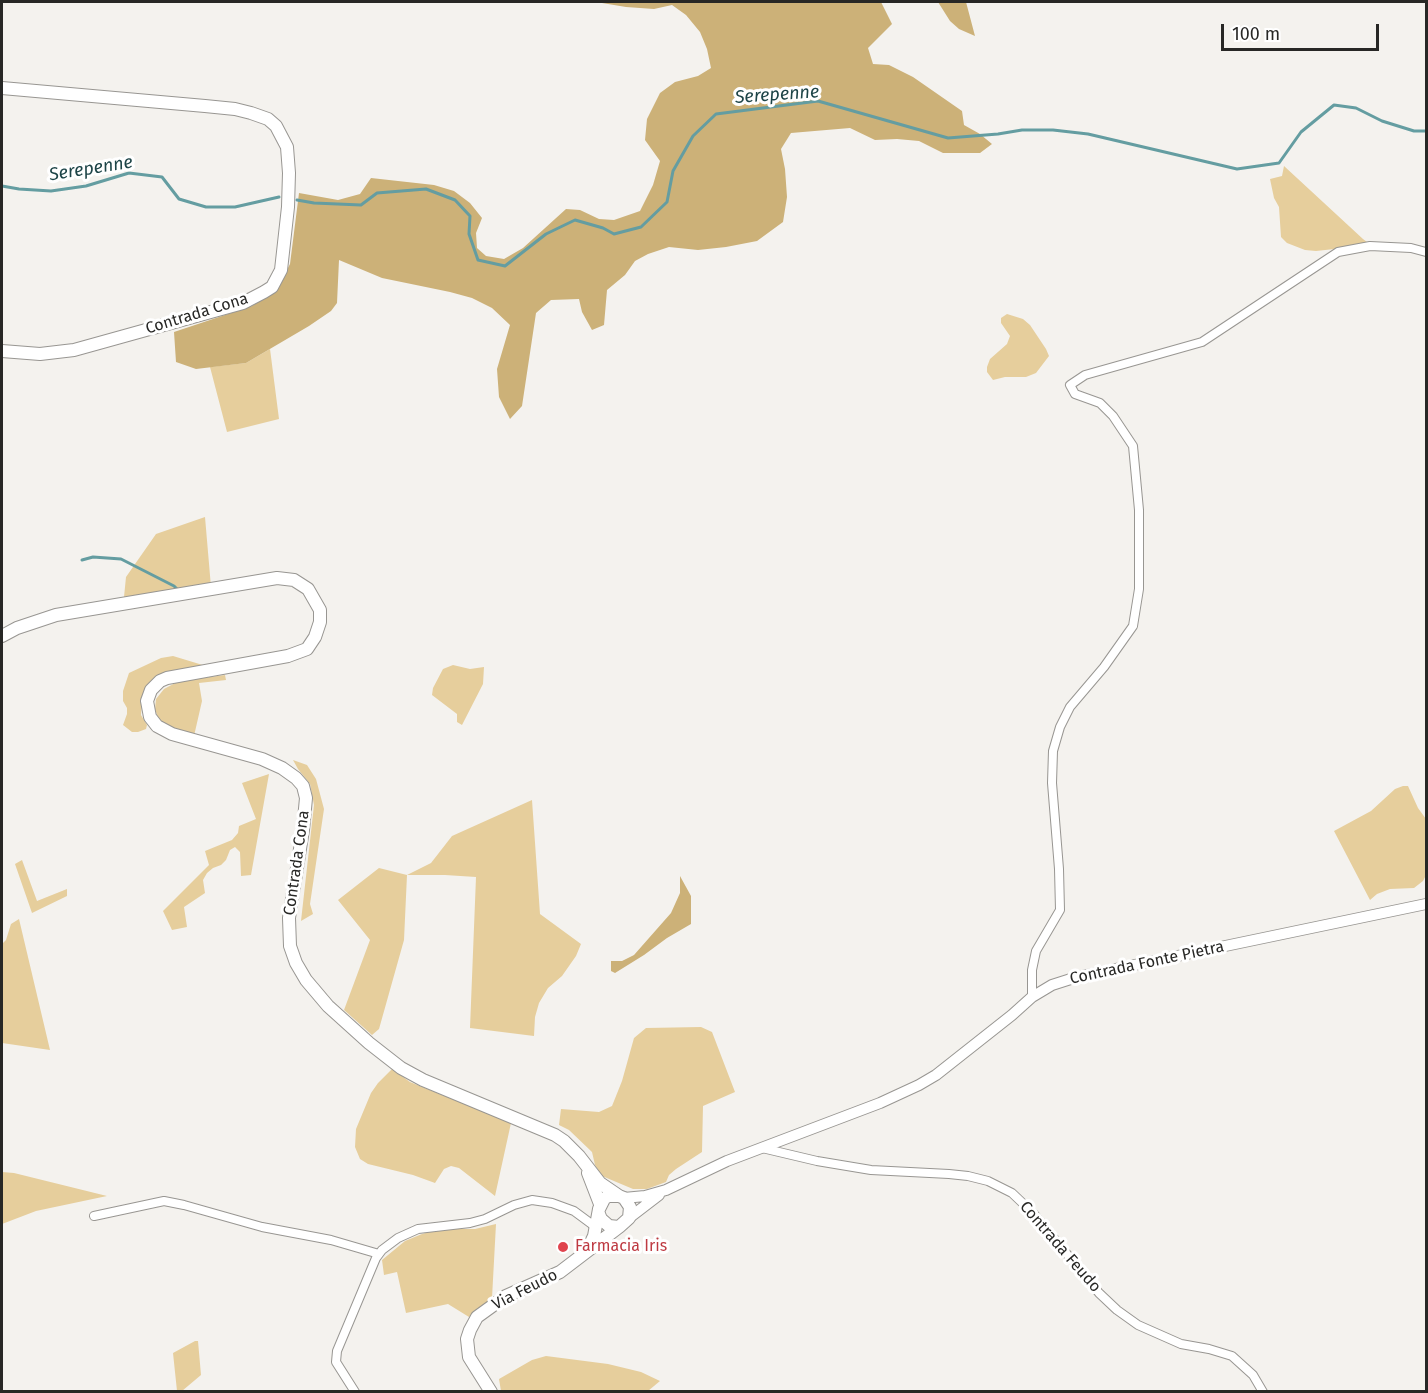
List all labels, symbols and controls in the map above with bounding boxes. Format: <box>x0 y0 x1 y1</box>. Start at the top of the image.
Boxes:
scale bar <box>1224 12 1382 50</box>
text: 100 m <box>1232 23 1280 45</box>
water label: Serepenne <box>734 81 820 109</box>
water label: Serepenne <box>48 152 134 186</box>
street label: Contrada Cona <box>143 289 251 339</box>
street label: Contrada Cona <box>280 809 314 917</box>
street label: Contrada Fonte Pietra <box>1068 937 1226 989</box>
street label: Contrada Feudo <box>1015 1198 1105 1296</box>
place label: Farmacia Iris <box>575 1237 667 1257</box>
marker: Farmacia Iris <box>556 1240 570 1254</box>
street label: Via Feudo <box>489 1265 561 1315</box>

